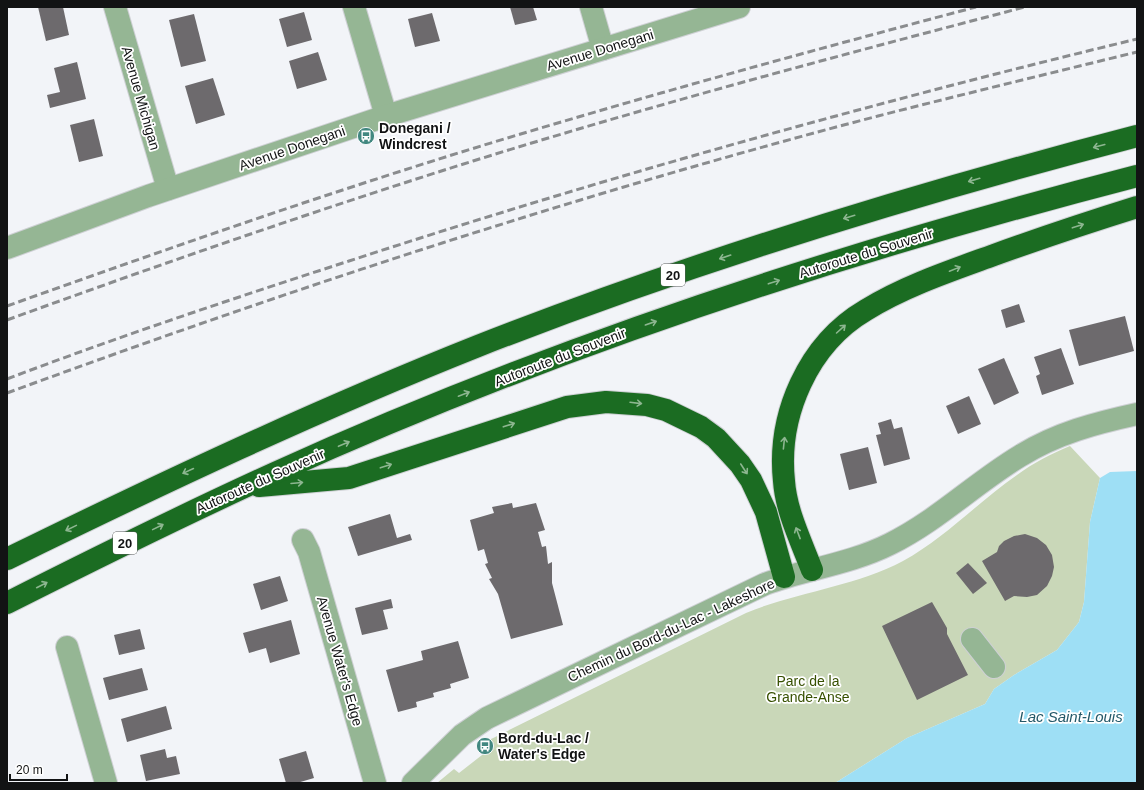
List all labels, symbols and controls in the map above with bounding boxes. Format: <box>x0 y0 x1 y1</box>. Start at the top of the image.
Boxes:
street label: Avenue Donegani <box>545 26 655 74</box>
street label: Avenue Michigan <box>119 44 163 152</box>
place label: Donegani / Windcrest <box>379 120 451 152</box>
street label: Avenue Donegani <box>237 122 347 174</box>
bus stop icon: Donegani / Windcrest <box>356 126 376 146</box>
one-way arrow <box>1093 143 1106 150</box>
one-way arrow <box>968 177 981 184</box>
one-way arrow <box>843 214 856 221</box>
one-way arrow <box>1071 222 1084 229</box>
street label: Autoroute du Souvenir <box>797 225 935 281</box>
one-way arrow <box>719 254 732 261</box>
road number: 20 <box>661 264 685 286</box>
one-way arrow <box>949 265 961 273</box>
one-way arrow <box>768 277 780 285</box>
one-way arrow <box>645 319 657 327</box>
street label: Autoroute du Souvenir <box>492 324 628 389</box>
one-way arrow <box>835 325 845 334</box>
one-way arrow <box>458 389 470 397</box>
one-way arrow <box>629 400 642 407</box>
one-way arrow <box>503 421 515 429</box>
one-way arrow <box>780 437 787 450</box>
one-way arrow <box>338 439 350 447</box>
street label: Autoroute du Souvenir <box>193 445 327 517</box>
one-way arrow <box>379 462 392 469</box>
one-way arrow <box>740 463 748 474</box>
one-way arrow <box>182 468 194 475</box>
one-way arrow <box>290 479 303 486</box>
one-way arrow <box>152 523 164 530</box>
one-way arrow <box>65 525 77 532</box>
one-way arrow <box>794 528 802 540</box>
road number: 20 <box>113 532 137 554</box>
street label: Chemin du Bord-du-Lac - Lakeshore <box>565 575 777 685</box>
one-way arrow <box>36 581 48 588</box>
street label: Avenue Water's Edge <box>314 594 366 728</box>
park label: Parc de la Grande-Anse <box>766 673 850 705</box>
water label: Lac Saint-Louis <box>1019 708 1123 725</box>
place label: Bord-du-Lac / Water's Edge <box>498 730 589 762</box>
bus stop icon: Bord-du-Lac / Water's Edge <box>475 736 495 756</box>
scale bar <box>10 756 67 782</box>
text: 20 m <box>16 763 43 777</box>

